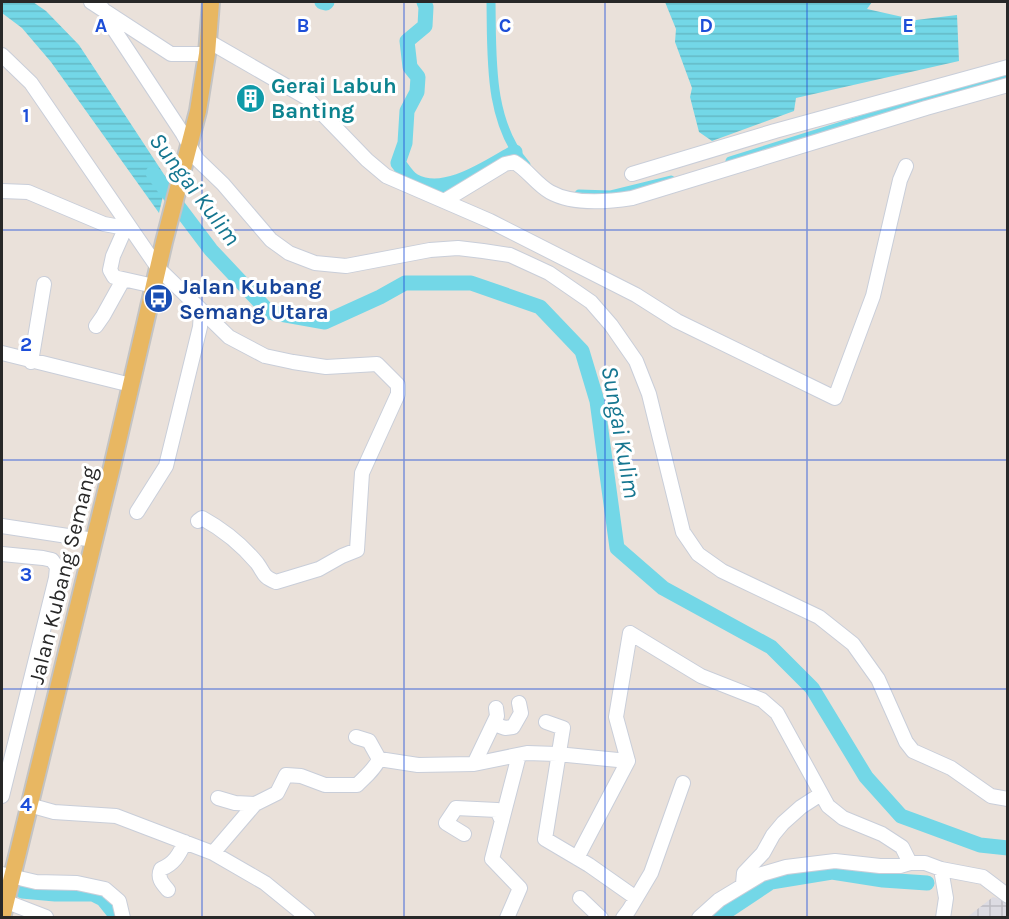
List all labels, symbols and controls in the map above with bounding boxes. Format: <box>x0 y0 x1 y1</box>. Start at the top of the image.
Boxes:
text: A <box>95 14 108 37</box>
text: B <box>297 14 309 37</box>
text: C <box>499 14 511 37</box>
text: D <box>699 14 713 37</box>
text: E <box>902 14 914 37</box>
place label: Gerai Labuh Banting <box>271 73 397 124</box>
building icon: Gerai Labuh Banting <box>234 82 266 114</box>
text: 1 <box>22 104 30 127</box>
water label: Sungai Kulim <box>144 127 246 251</box>
place label: Jalan Kubang Semang Utara <box>179 274 329 325</box>
bus stop icon: Jalan Kubang Semang Utara <box>142 283 174 315</box>
text: 2 <box>20 333 32 356</box>
water label: Sungai Kulim <box>596 364 646 500</box>
street label: Jalan Kubang Semang <box>23 463 103 687</box>
text: 3 <box>20 563 32 586</box>
text: 4 <box>20 793 32 816</box>

